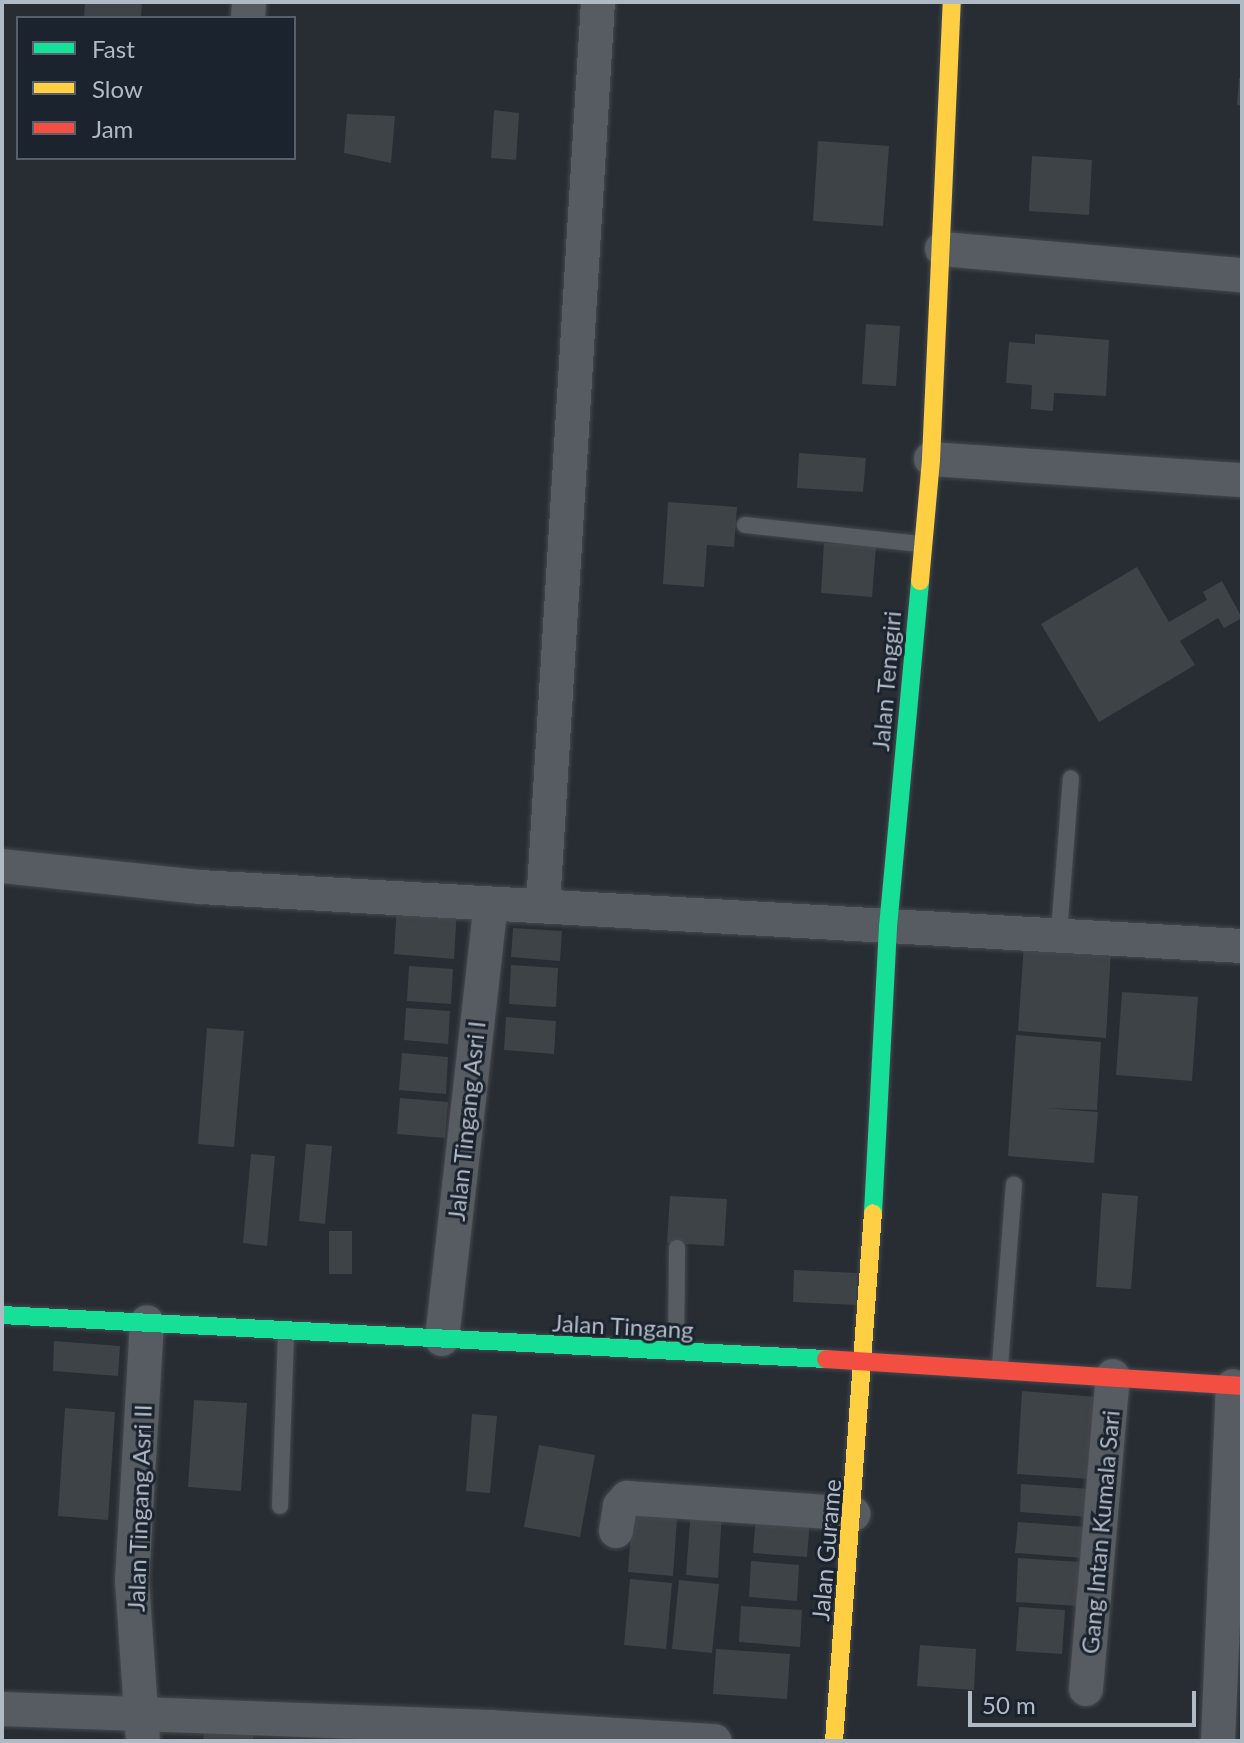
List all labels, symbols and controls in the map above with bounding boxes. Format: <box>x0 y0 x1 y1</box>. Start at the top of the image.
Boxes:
legend <box>16 16 296 160</box>
text: Fast <box>92 34 135 63</box>
text: Slow <box>92 74 143 103</box>
text: Jam <box>92 114 133 143</box>
street label: Jalan Tenggiri <box>866 609 906 753</box>
street label: Jalan Tingang Asri I <box>441 1019 491 1223</box>
street label: Jalan Tingang <box>551 1308 695 1344</box>
street label: Jalan Tingang Asri II <box>121 1403 157 1613</box>
street label: Gang Intan Kumala Sari <box>1075 1409 1125 1655</box>
street label: Jalan Gurame <box>805 1478 847 1622</box>
scale bar <box>972 1675 1200 1725</box>
text: 50 m <box>982 1690 1036 1719</box>

